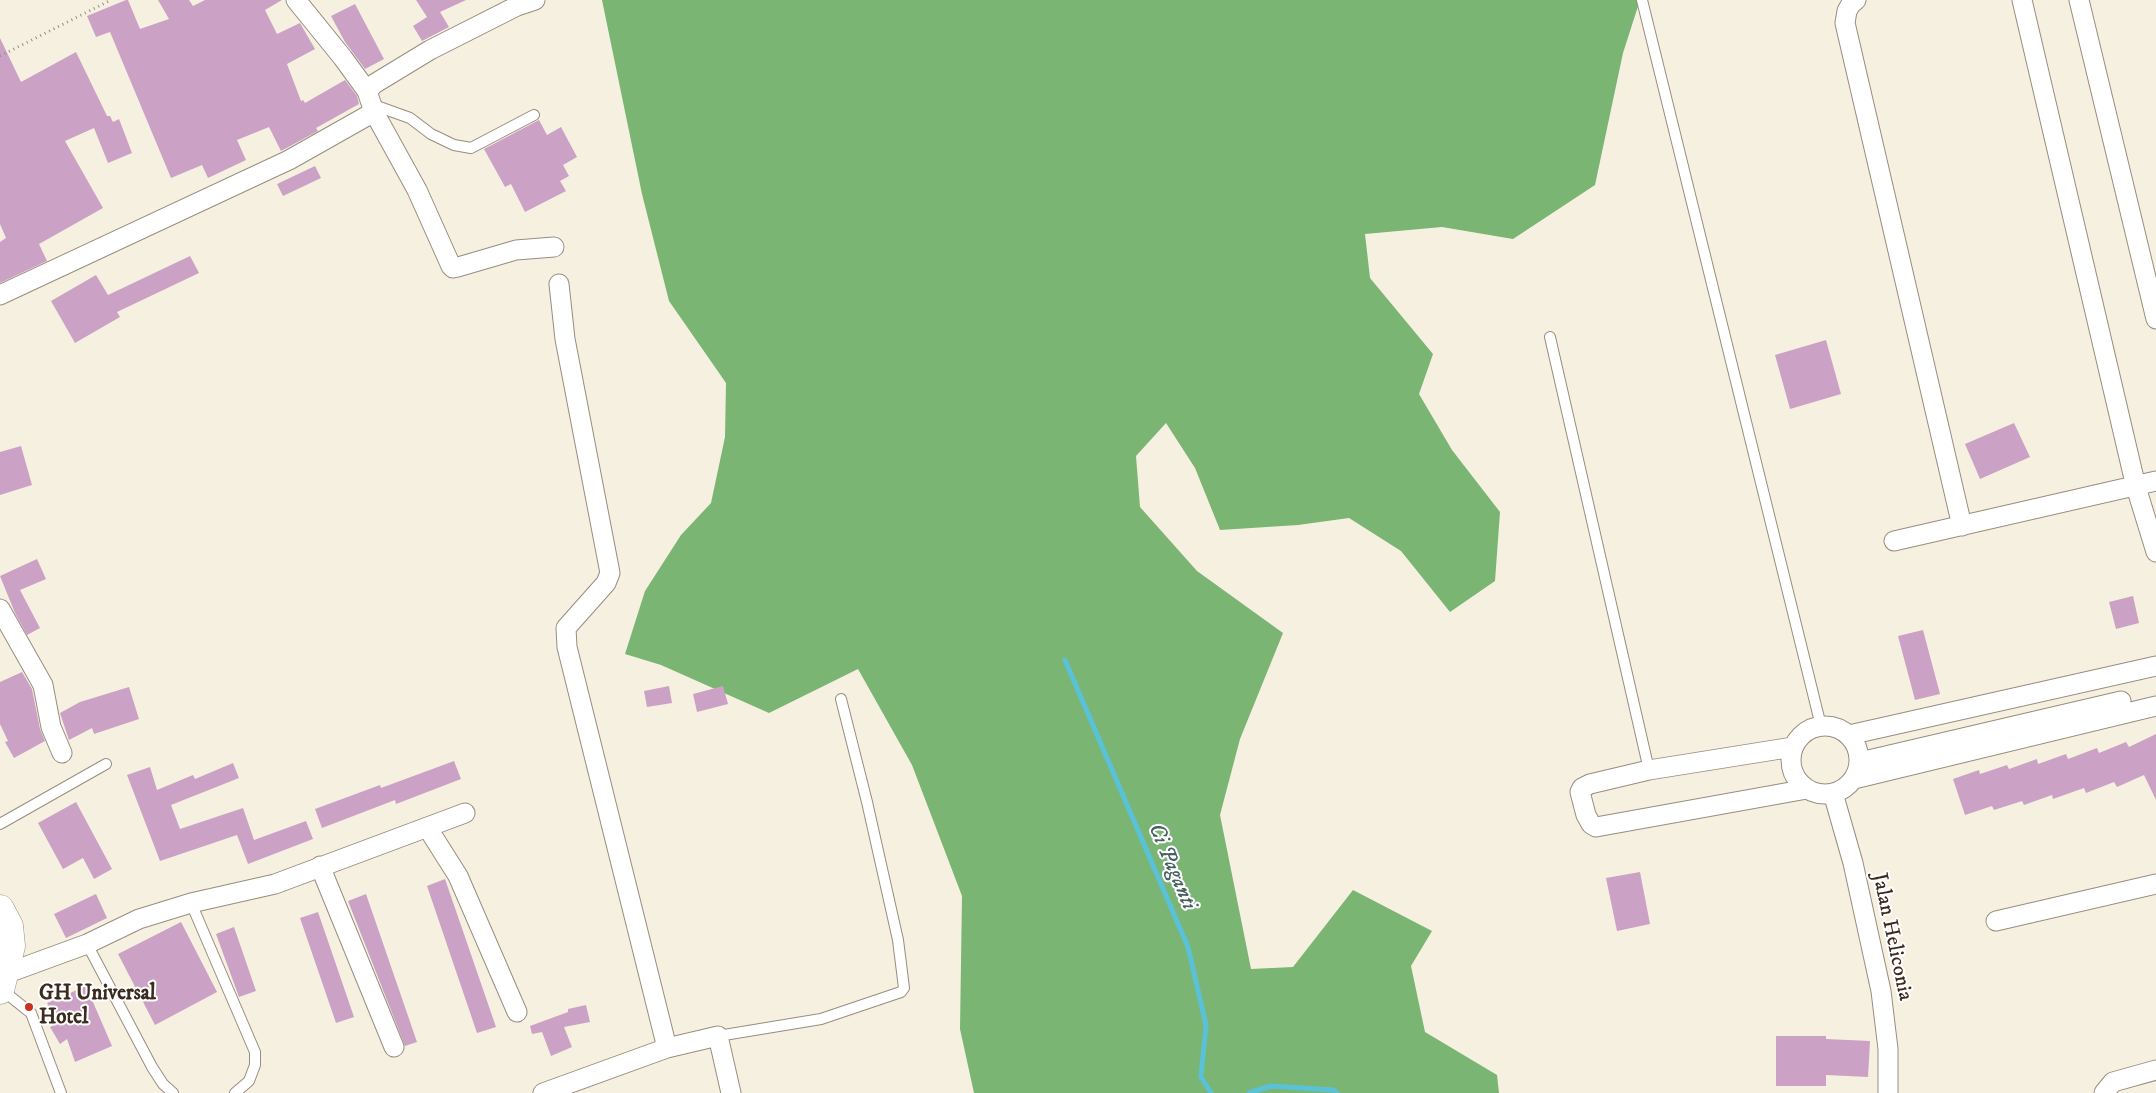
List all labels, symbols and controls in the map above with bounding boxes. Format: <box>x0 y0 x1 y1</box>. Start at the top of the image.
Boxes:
water label: Ci Paganti <box>1141 820 1201 914</box>
street label: Jalan Heliconia <box>1865 871 1917 1003</box>
place label: GH Universal Hotel <box>39 982 156 1032</box>
marker: GH Universal Hotel <box>23 1001 35 1013</box>

